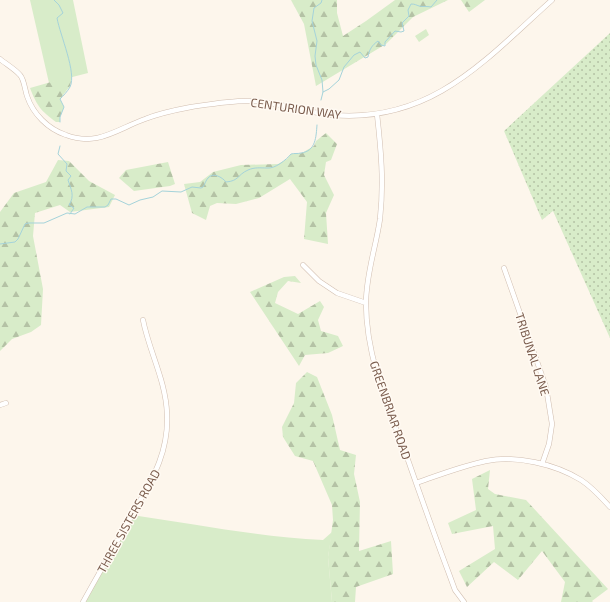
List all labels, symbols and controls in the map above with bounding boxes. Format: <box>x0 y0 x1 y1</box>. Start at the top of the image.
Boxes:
street label: CENTURION WAY <box>250 95 342 121</box>
street label: TRIBUNAL LANE <box>513 311 553 397</box>
street label: GREENBRIAR ROAD <box>368 359 414 461</box>
street label: THREE SISTERS ROAD <box>94 467 162 575</box>

